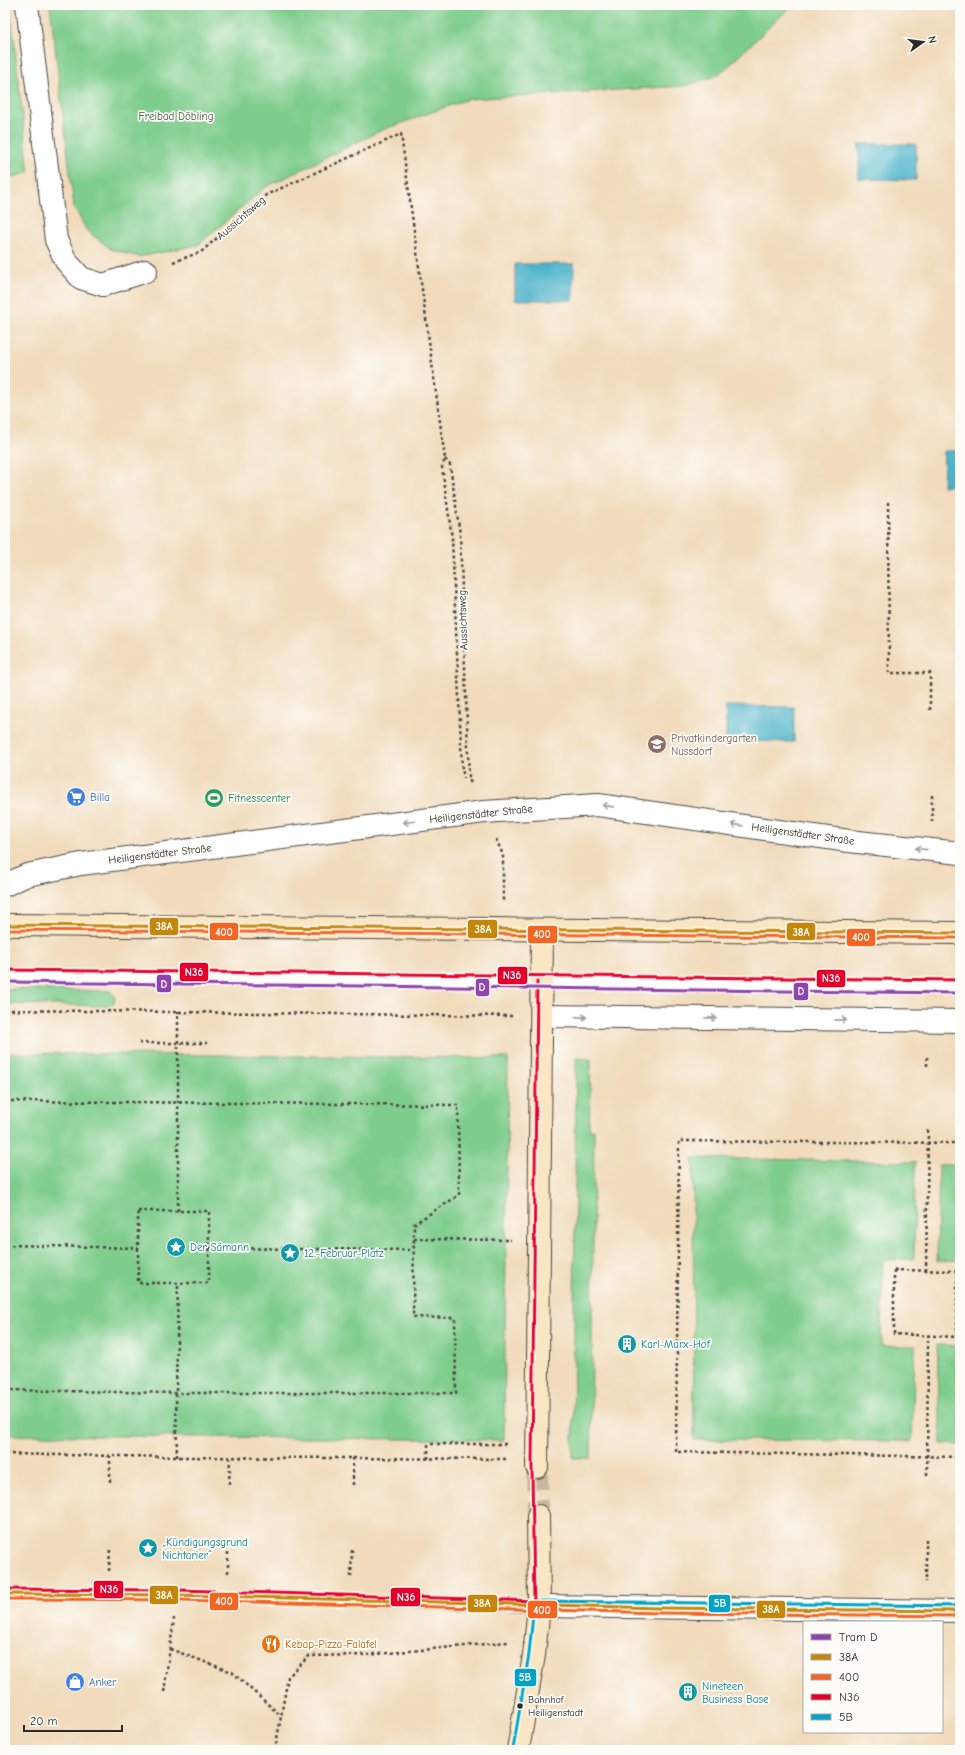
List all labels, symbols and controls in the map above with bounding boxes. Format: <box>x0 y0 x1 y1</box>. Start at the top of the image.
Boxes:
north arrow <box>903 22 943 62</box>
text: N <box>925 35 939 45</box>
park label: Freibad Döbling <box>138 110 214 123</box>
street label: Aussichtsweg <box>214 193 268 243</box>
street label: Aussichtsweg <box>455 590 471 650</box>
place label: Privatkindergarten Nussdorf <box>671 732 757 758</box>
school or university icon: Privatkindergarten Nussdorf <box>646 733 668 755</box>
supermarket icon: Billa <box>65 786 87 808</box>
sports icon: Fitnesscenter <box>203 787 225 809</box>
place label: Billa <box>90 791 110 804</box>
place label: Fitnesscenter <box>228 792 291 805</box>
street label: Heiligenstädter Straße <box>429 802 534 826</box>
one-way arrow <box>602 802 615 810</box>
one-way arrow <box>403 818 416 826</box>
street label: Heiligenstädter Straße <box>751 820 856 848</box>
one-way arrow <box>731 821 744 829</box>
street label: Heiligenstädter Straße <box>108 841 213 867</box>
one-way arrow <box>915 845 928 852</box>
line badge: 38A <box>149 917 179 936</box>
line badge: 38A <box>467 919 498 939</box>
text: 38A <box>155 920 173 933</box>
line badge: 400 <box>209 922 239 941</box>
line badge: 38A <box>786 922 816 941</box>
text: 38A <box>474 923 492 936</box>
line badge: 400 <box>527 925 558 944</box>
text: 400 <box>215 926 233 939</box>
text: 38A <box>792 926 810 939</box>
text: 400 <box>533 928 551 941</box>
line badge: 400 <box>846 928 876 947</box>
text: 400 <box>852 931 870 944</box>
line badge: N36 <box>179 962 209 982</box>
text: N36 <box>185 966 203 979</box>
line badge: N36 <box>497 966 528 985</box>
text: N36 <box>503 969 521 982</box>
line badge: N36 <box>816 969 846 988</box>
text: N36 <box>822 972 840 985</box>
line badge: D <box>156 974 172 993</box>
text: D <box>161 978 168 991</box>
line badge: D <box>475 978 490 997</box>
text: D <box>479 981 486 994</box>
line badge: D <box>793 982 809 1001</box>
text: D <box>798 985 805 998</box>
one-way arrow <box>574 1013 587 1020</box>
one-way arrow <box>704 1014 717 1022</box>
one-way arrow <box>834 1016 847 1024</box>
place icon: Der Sämann <box>165 1236 187 1258</box>
place label: Der Sämann <box>190 1241 249 1254</box>
place icon: 12.-Februar-Platz <box>279 1242 301 1264</box>
place label: 12.-Februar-Platz <box>304 1247 384 1260</box>
building icon: Karl-Marx-Hof <box>616 1333 638 1355</box>
place label: Karl-Marx-Hof <box>641 1338 711 1351</box>
place label: „Kündigungsgrund Nichtarier“ <box>162 1536 248 1562</box>
place icon: „Kündigungsgrund Nichtarier“ <box>137 1537 159 1559</box>
line badge: N36 <box>93 1580 124 1599</box>
text: N36 <box>100 1583 118 1596</box>
line badge: 38A <box>149 1585 179 1605</box>
line badge: N36 <box>390 1587 421 1607</box>
text: 38A <box>155 1589 173 1602</box>
text: N36 <box>397 1591 415 1604</box>
line badge: 400 <box>209 1592 239 1611</box>
line badge: 38A <box>467 1594 498 1613</box>
line badge: 5B <box>708 1594 731 1613</box>
text: 400 <box>215 1595 233 1608</box>
text: 38A <box>473 1597 491 1610</box>
text: 5B <box>714 1597 727 1610</box>
line badge: 400 <box>527 1600 558 1619</box>
line badge: 38A <box>756 1600 786 1619</box>
text: 38A <box>762 1603 780 1616</box>
text: 400 <box>533 1604 551 1617</box>
legend <box>803 1621 943 1733</box>
text: Tram D <box>839 1630 877 1644</box>
restaurant icon: Kebap-Pizza-Falafel <box>260 1633 282 1655</box>
place label: Kebap-Pizza-Falafel <box>285 1638 377 1651</box>
text: 38A <box>839 1650 858 1664</box>
line badge: 5B <box>514 1668 537 1687</box>
text: 400 <box>839 1670 859 1684</box>
shop icon: Anker <box>64 1671 86 1693</box>
text: 5B <box>519 1671 532 1684</box>
place label: Anker <box>89 1676 117 1689</box>
place label: Nineteen Business Base <box>702 1680 769 1706</box>
building icon: Nineteen Business Base <box>677 1681 699 1703</box>
text: N36 <box>839 1690 859 1704</box>
place label: Bahnhof Heiligenstadt <box>528 1694 584 1719</box>
marker: Bahnhof Heiligenstadt <box>515 1701 525 1711</box>
scale bar <box>24 1707 122 1733</box>
text: 5B <box>839 1710 853 1724</box>
text: 20 m <box>30 1714 58 1728</box>

